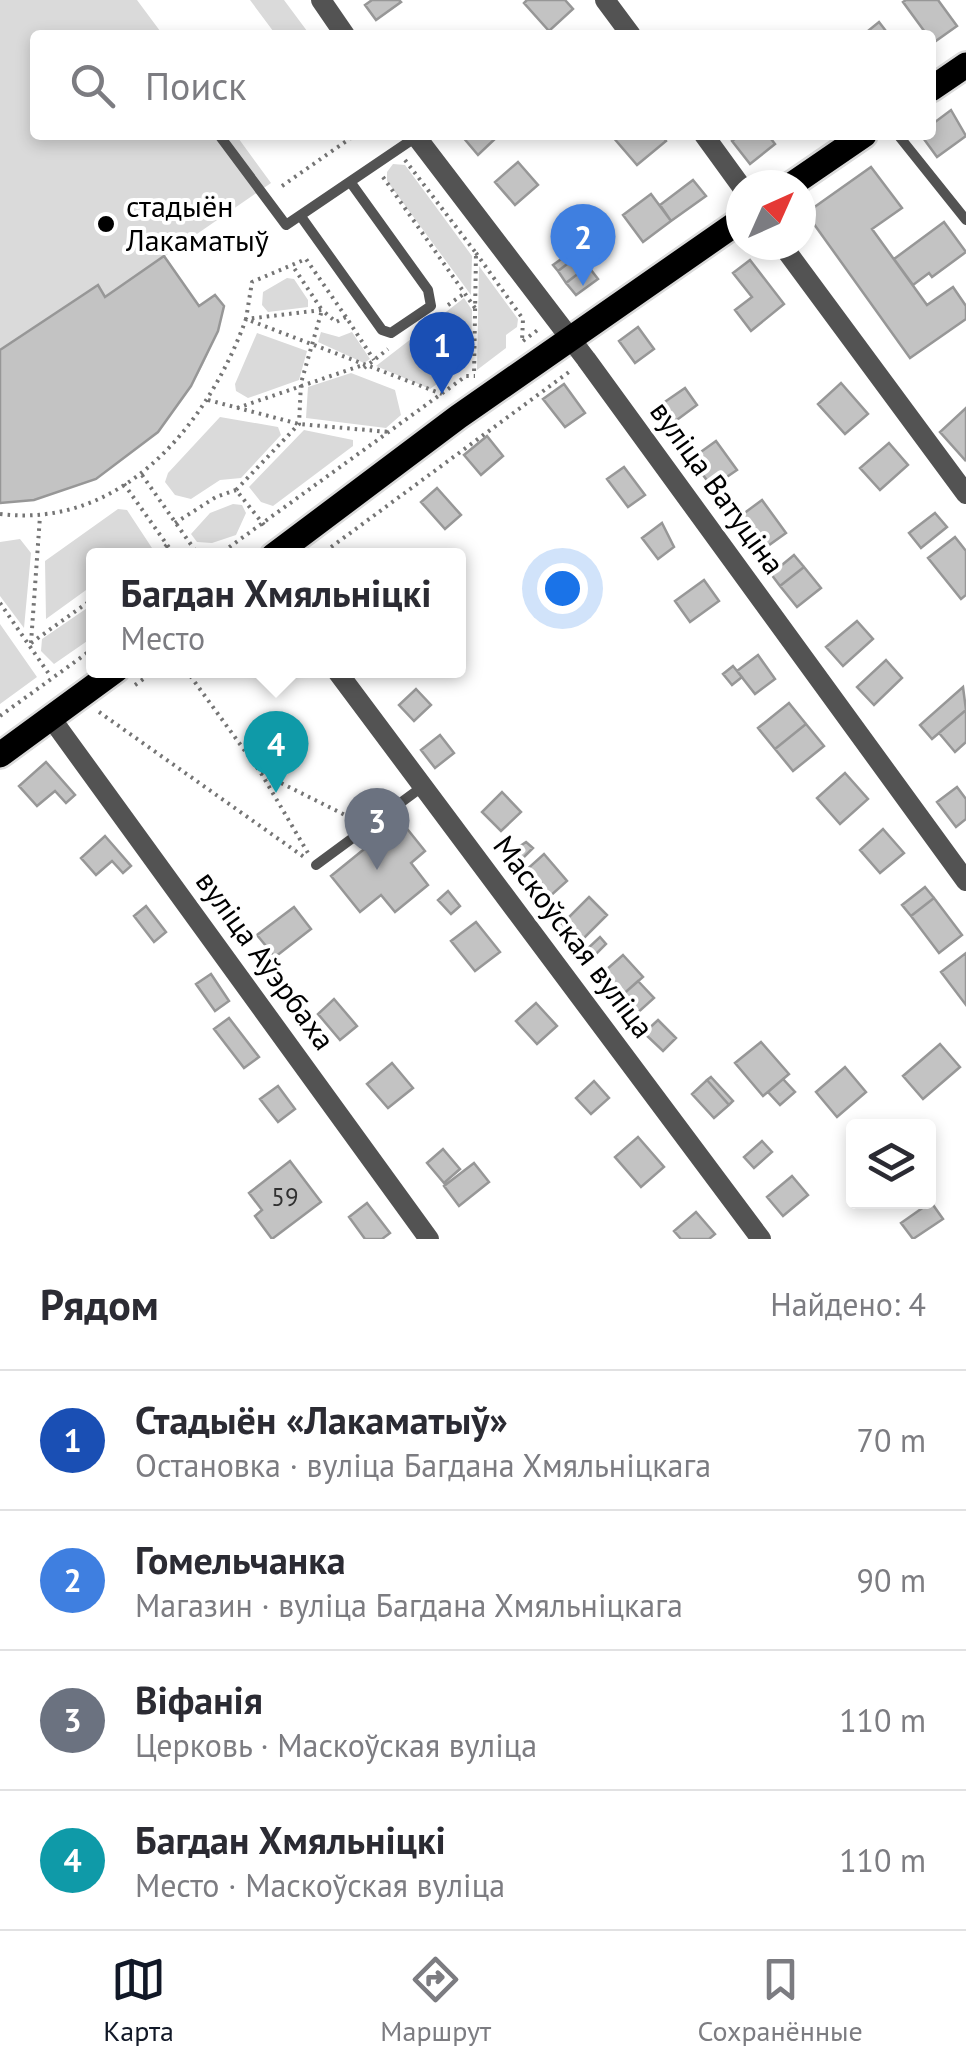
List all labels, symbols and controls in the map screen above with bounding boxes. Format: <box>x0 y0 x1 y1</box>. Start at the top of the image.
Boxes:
search box <box>30 30 936 140</box>
icon: search <box>65 58 120 113</box>
text: Поиск <box>145 61 246 110</box>
north arrow <box>726 170 816 260</box>
place label: стадыён Лакаматыў <box>125 186 269 259</box>
pin: 2 <box>550 204 616 286</box>
marker: стадыён Лакаматыў <box>95 213 117 235</box>
pin: 1 <box>410 312 474 394</box>
street label: вуліца Ватуціна <box>642 393 794 581</box>
popup <box>86 548 466 678</box>
your location <box>537 563 588 614</box>
text: Багдан Хмяльніцкі <box>121 568 431 617</box>
text: Место <box>121 617 205 659</box>
pin: 4 <box>244 710 308 793</box>
pin: 3 <box>344 788 410 870</box>
street label: Маскоўская вуліца <box>485 827 663 1045</box>
street label: вуліца Аўэрбаха <box>188 863 344 1057</box>
map controls <box>846 1119 936 1209</box>
button: layers <box>846 1119 936 1209</box>
house number: 59 <box>271 1181 299 1213</box>
text: Рядом <box>40 1277 159 1332</box>
text: Найдено: 4 <box>770 1283 926 1325</box>
text: Стадыён «Лакаматыў» <box>135 1395 508 1444</box>
text: 1 <box>63 1419 82 1461</box>
text: 70 m <box>857 1419 926 1461</box>
text: Остановка · вуліца Багдана Хмяльніцкага <box>135 1444 711 1486</box>
text: Гомельчанка <box>135 1535 346 1584</box>
text: 2 <box>63 1559 82 1601</box>
text: 90 m <box>857 1559 926 1601</box>
text: Магазин · вуліца Багдана Хмяльніцкага <box>135 1584 683 1626</box>
text: Віфанія <box>135 1675 263 1724</box>
text: 3 <box>63 1699 82 1741</box>
text: 110 m <box>839 1699 926 1741</box>
text: Церковь · Маскоўская вуліца <box>135 1724 537 1766</box>
text: Багдан Хмяльніцкі <box>135 1815 446 1864</box>
text: 4 <box>63 1839 82 1881</box>
text: 110 m <box>839 1839 926 1881</box>
text: Место · Маскоўская вуліца <box>135 1864 505 1906</box>
tab: Карта <box>103 1952 174 2049</box>
tab: Маршрут <box>380 1952 491 2049</box>
tab: Сохранённые <box>698 1952 863 2049</box>

